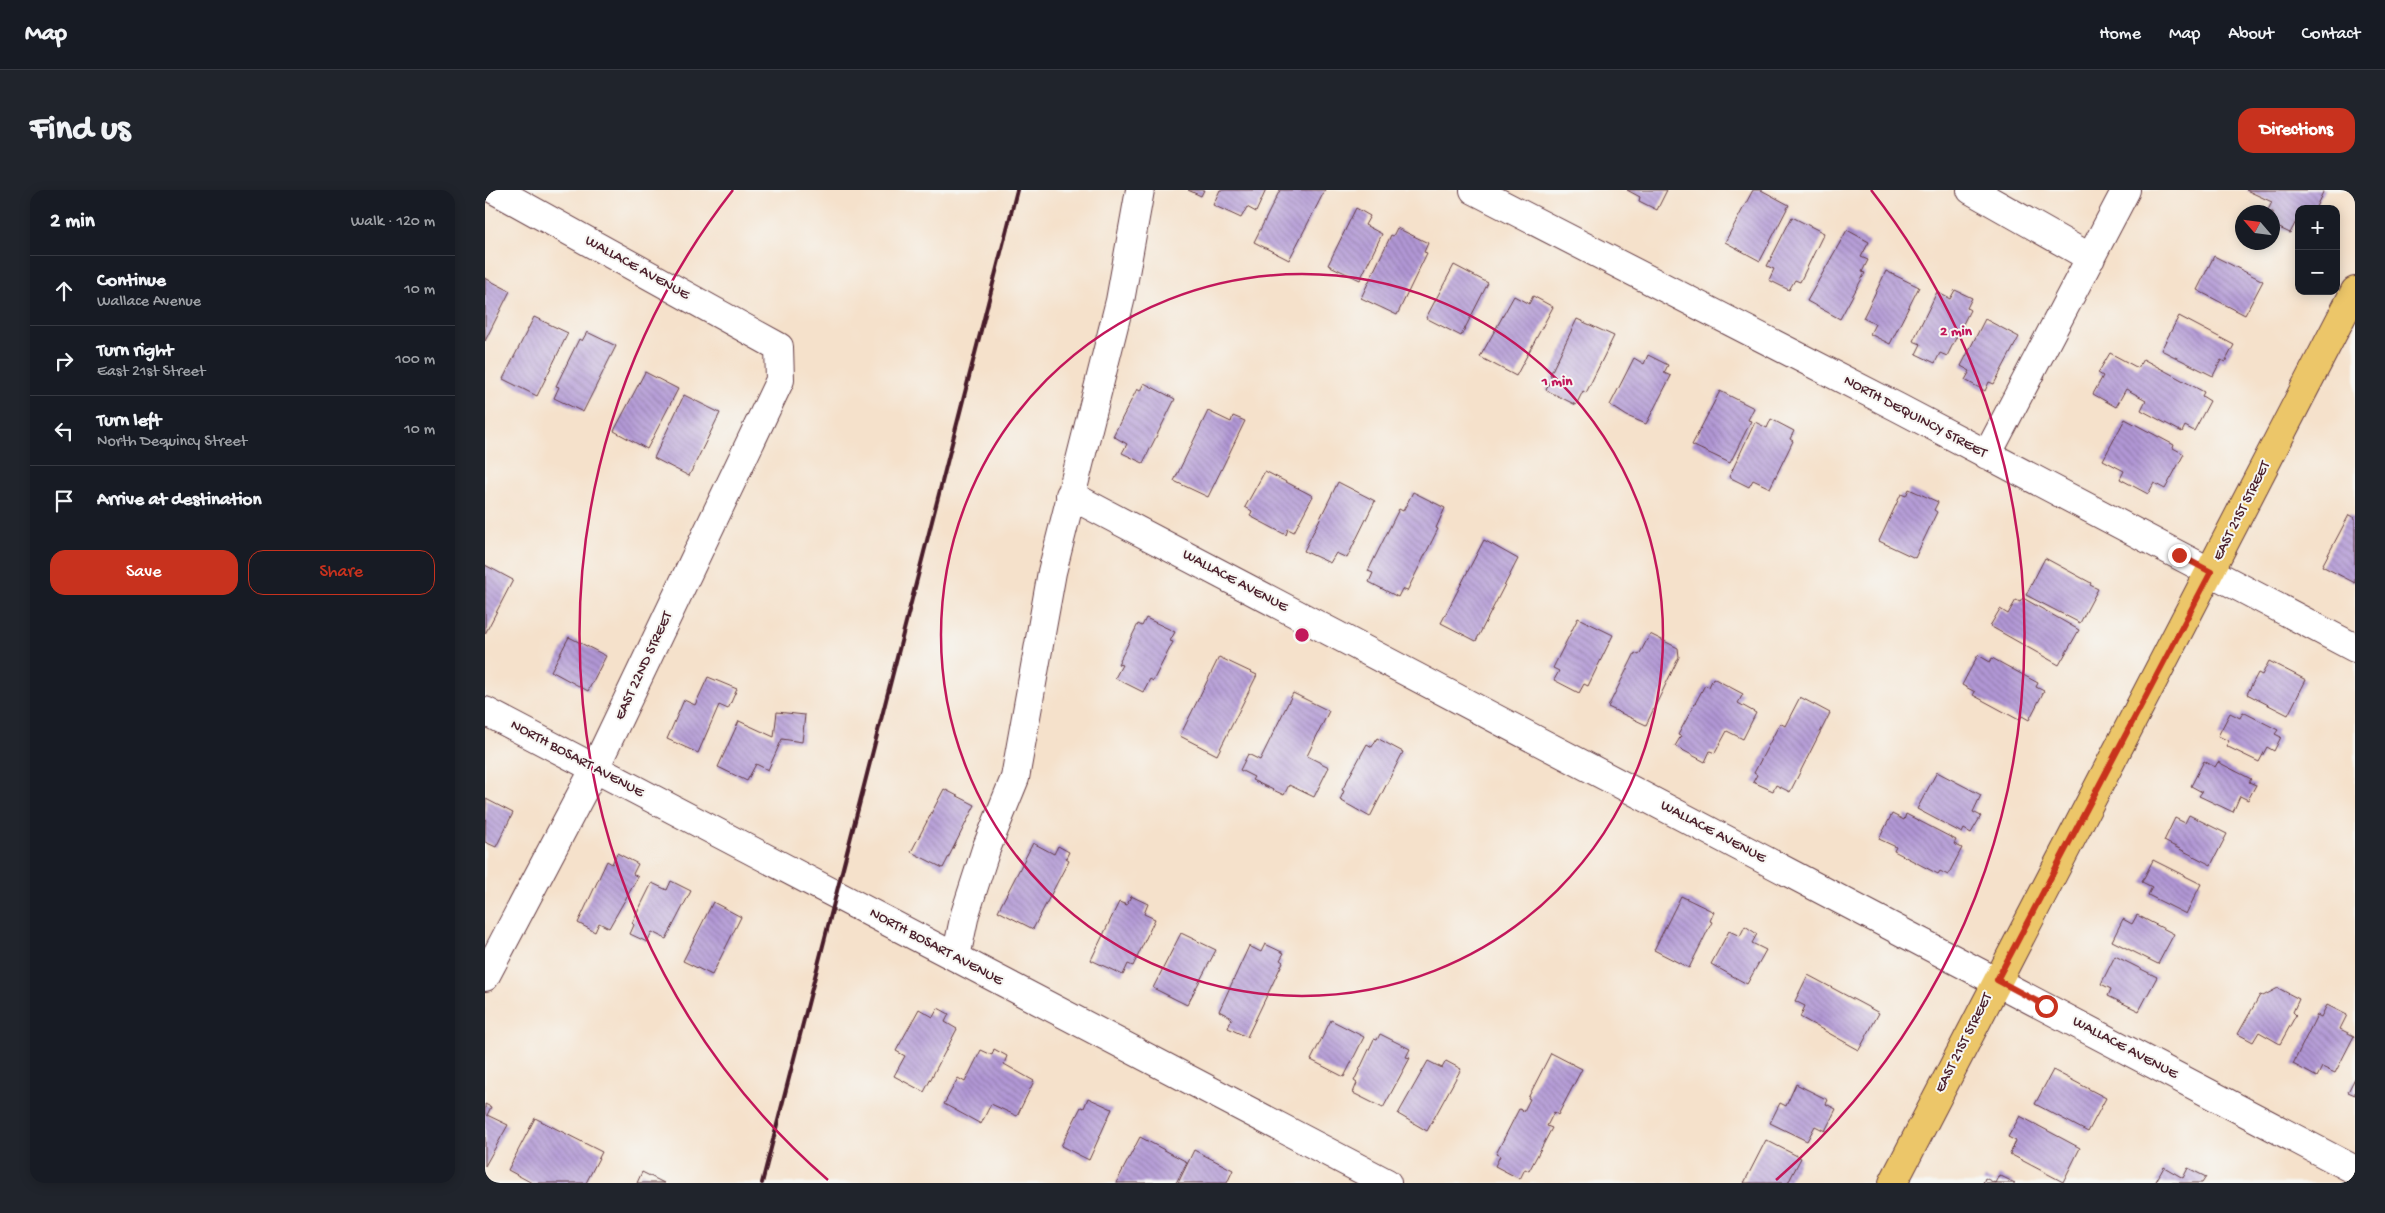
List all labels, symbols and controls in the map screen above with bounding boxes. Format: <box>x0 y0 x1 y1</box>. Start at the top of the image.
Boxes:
text: Map <box>25 20 67 49</box>
text: Home <box>2099 24 2141 45</box>
text: Map <box>2169 24 2200 45</box>
text: About <box>2228 24 2274 45</box>
text: Contact <box>2302 24 2360 45</box>
button: Directions <box>2238 108 2355 153</box>
text: Find us <box>30 110 130 151</box>
north arrow <box>2235 205 2280 250</box>
map controls <box>2295 205 2340 295</box>
button: + <box>2295 205 2340 250</box>
text: 2 min <box>50 210 95 235</box>
text: Walk · 120 m <box>351 213 435 232</box>
street label: WALLACE AVENUE <box>582 232 693 304</box>
button: − <box>2295 250 2340 295</box>
text: Continue <box>97 270 166 293</box>
icon: ahead <box>50 277 78 305</box>
text: 10 m <box>404 281 435 300</box>
text: Wallace Avenue <box>97 293 201 312</box>
text: 2 min <box>1940 323 1973 341</box>
text: Turn right <box>97 340 173 363</box>
icon: right <box>50 347 78 375</box>
text: 100 m <box>395 351 435 370</box>
text: East 21st Street <box>97 363 205 382</box>
street label: NORTH DEQUINCY STREET <box>1840 372 1991 463</box>
text: 1 min <box>1541 373 1573 391</box>
text: Turn left <box>97 410 161 433</box>
icon: left <box>50 417 78 445</box>
text: 10 m <box>404 421 435 440</box>
text: North Dequincy Street <box>97 433 247 452</box>
street label: EAST 21ST STREET <box>2209 457 2275 564</box>
icon: arrive <box>50 487 78 515</box>
text: Arrive at destination <box>97 489 261 512</box>
route end <box>2168 544 2191 567</box>
street label: WALLACE AVENUE <box>1179 546 1291 617</box>
button: Save <box>50 550 238 595</box>
button: Share <box>248 550 435 595</box>
street label: EAST 22ND STREET <box>611 608 677 723</box>
centre of rings <box>1293 626 1311 644</box>
street label: NORTH BOSART AVENUE <box>507 716 647 802</box>
street label: WALLACE AVENUE <box>1657 797 1769 868</box>
street label: NORTH BOSART AVENUE <box>866 904 1006 990</box>
street label: EAST 21ST STREET <box>1931 989 1997 1096</box>
route start <box>2035 995 2058 1018</box>
street label: WALLACE AVENUE <box>2069 1013 2181 1084</box>

